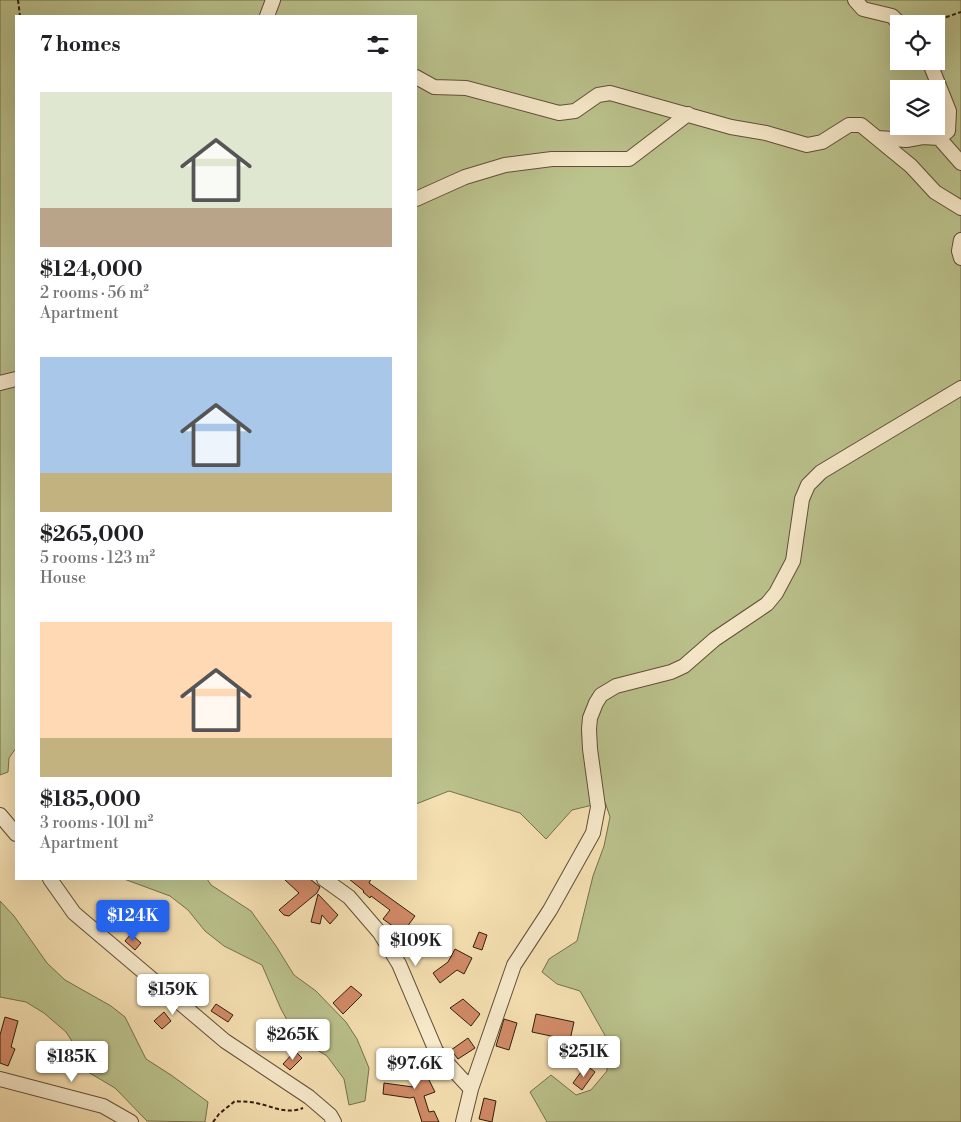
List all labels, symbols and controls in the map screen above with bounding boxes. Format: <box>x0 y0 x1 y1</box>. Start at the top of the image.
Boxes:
map controls <box>890 15 945 135</box>
button: locate <box>890 15 945 70</box>
icon: filters <box>364 31 392 59</box>
text: 7 homes <box>40 32 121 58</box>
button: layers <box>890 80 945 135</box>
icon: home <box>171 125 261 215</box>
text: $124,000 <box>40 257 143 283</box>
text: 2 rooms · 56 m² <box>40 283 149 303</box>
text: Apartment <box>40 303 119 323</box>
icon: home <box>171 390 261 480</box>
text: $265,000 <box>40 522 144 548</box>
text: 5 rooms · 123 m² <box>40 548 155 568</box>
text: House <box>40 568 86 588</box>
icon: home <box>171 655 261 745</box>
text: $185,000 <box>40 787 141 813</box>
text: 3 rooms · 101 m² <box>40 813 153 833</box>
text: Apartment <box>40 833 119 853</box>
pin: $124K <box>98 900 168 942</box>
text: $124K <box>107 906 159 926</box>
pin: $109K <box>381 924 451 967</box>
text: $109K <box>390 931 442 951</box>
pin: $159K <box>138 974 208 1016</box>
text: $159K <box>148 980 198 1000</box>
pin: $265K <box>258 1018 328 1061</box>
text: $265K <box>267 1025 319 1045</box>
pin: $251K <box>549 1036 619 1078</box>
pin: $185K <box>37 1040 107 1083</box>
text: $251K <box>559 1042 609 1062</box>
text: $185K <box>47 1047 97 1067</box>
pin: $97.6K <box>374 1048 456 1090</box>
text: $97.6K <box>387 1054 443 1074</box>

